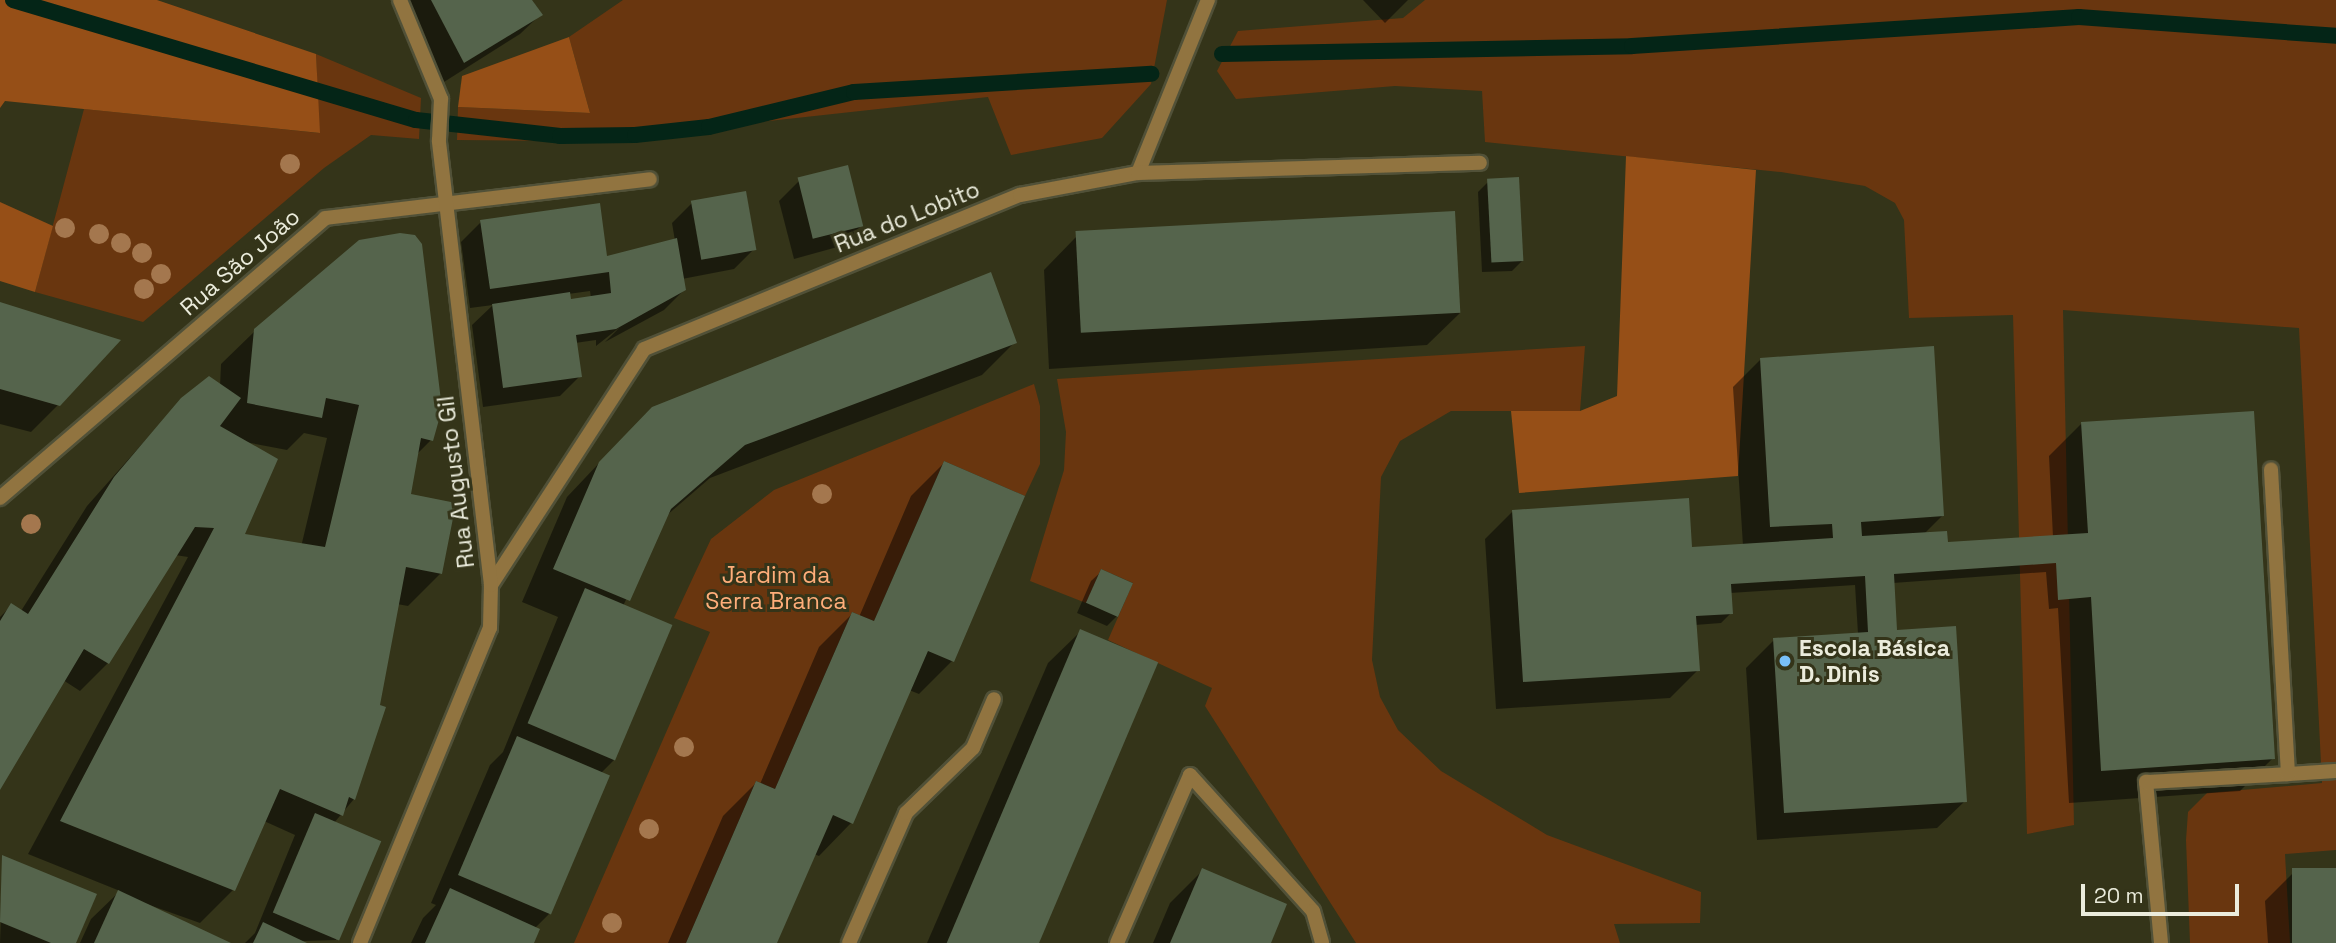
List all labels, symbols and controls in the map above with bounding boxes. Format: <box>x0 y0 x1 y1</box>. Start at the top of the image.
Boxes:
street label: Rua do Lobito <box>830 175 984 259</box>
street label: Rua São João <box>175 203 305 321</box>
street label: Rua Augusto Gil <box>432 394 480 570</box>
park label: Jardim da Serra Branca <box>705 561 847 615</box>
place label: Escola Básica D. Dinis <box>1799 634 1950 688</box>
marker: Escola Básica D. Dinis <box>1777 653 1793 669</box>
scale bar <box>2084 870 2242 914</box>
text: 20 m <box>2094 882 2144 909</box>

